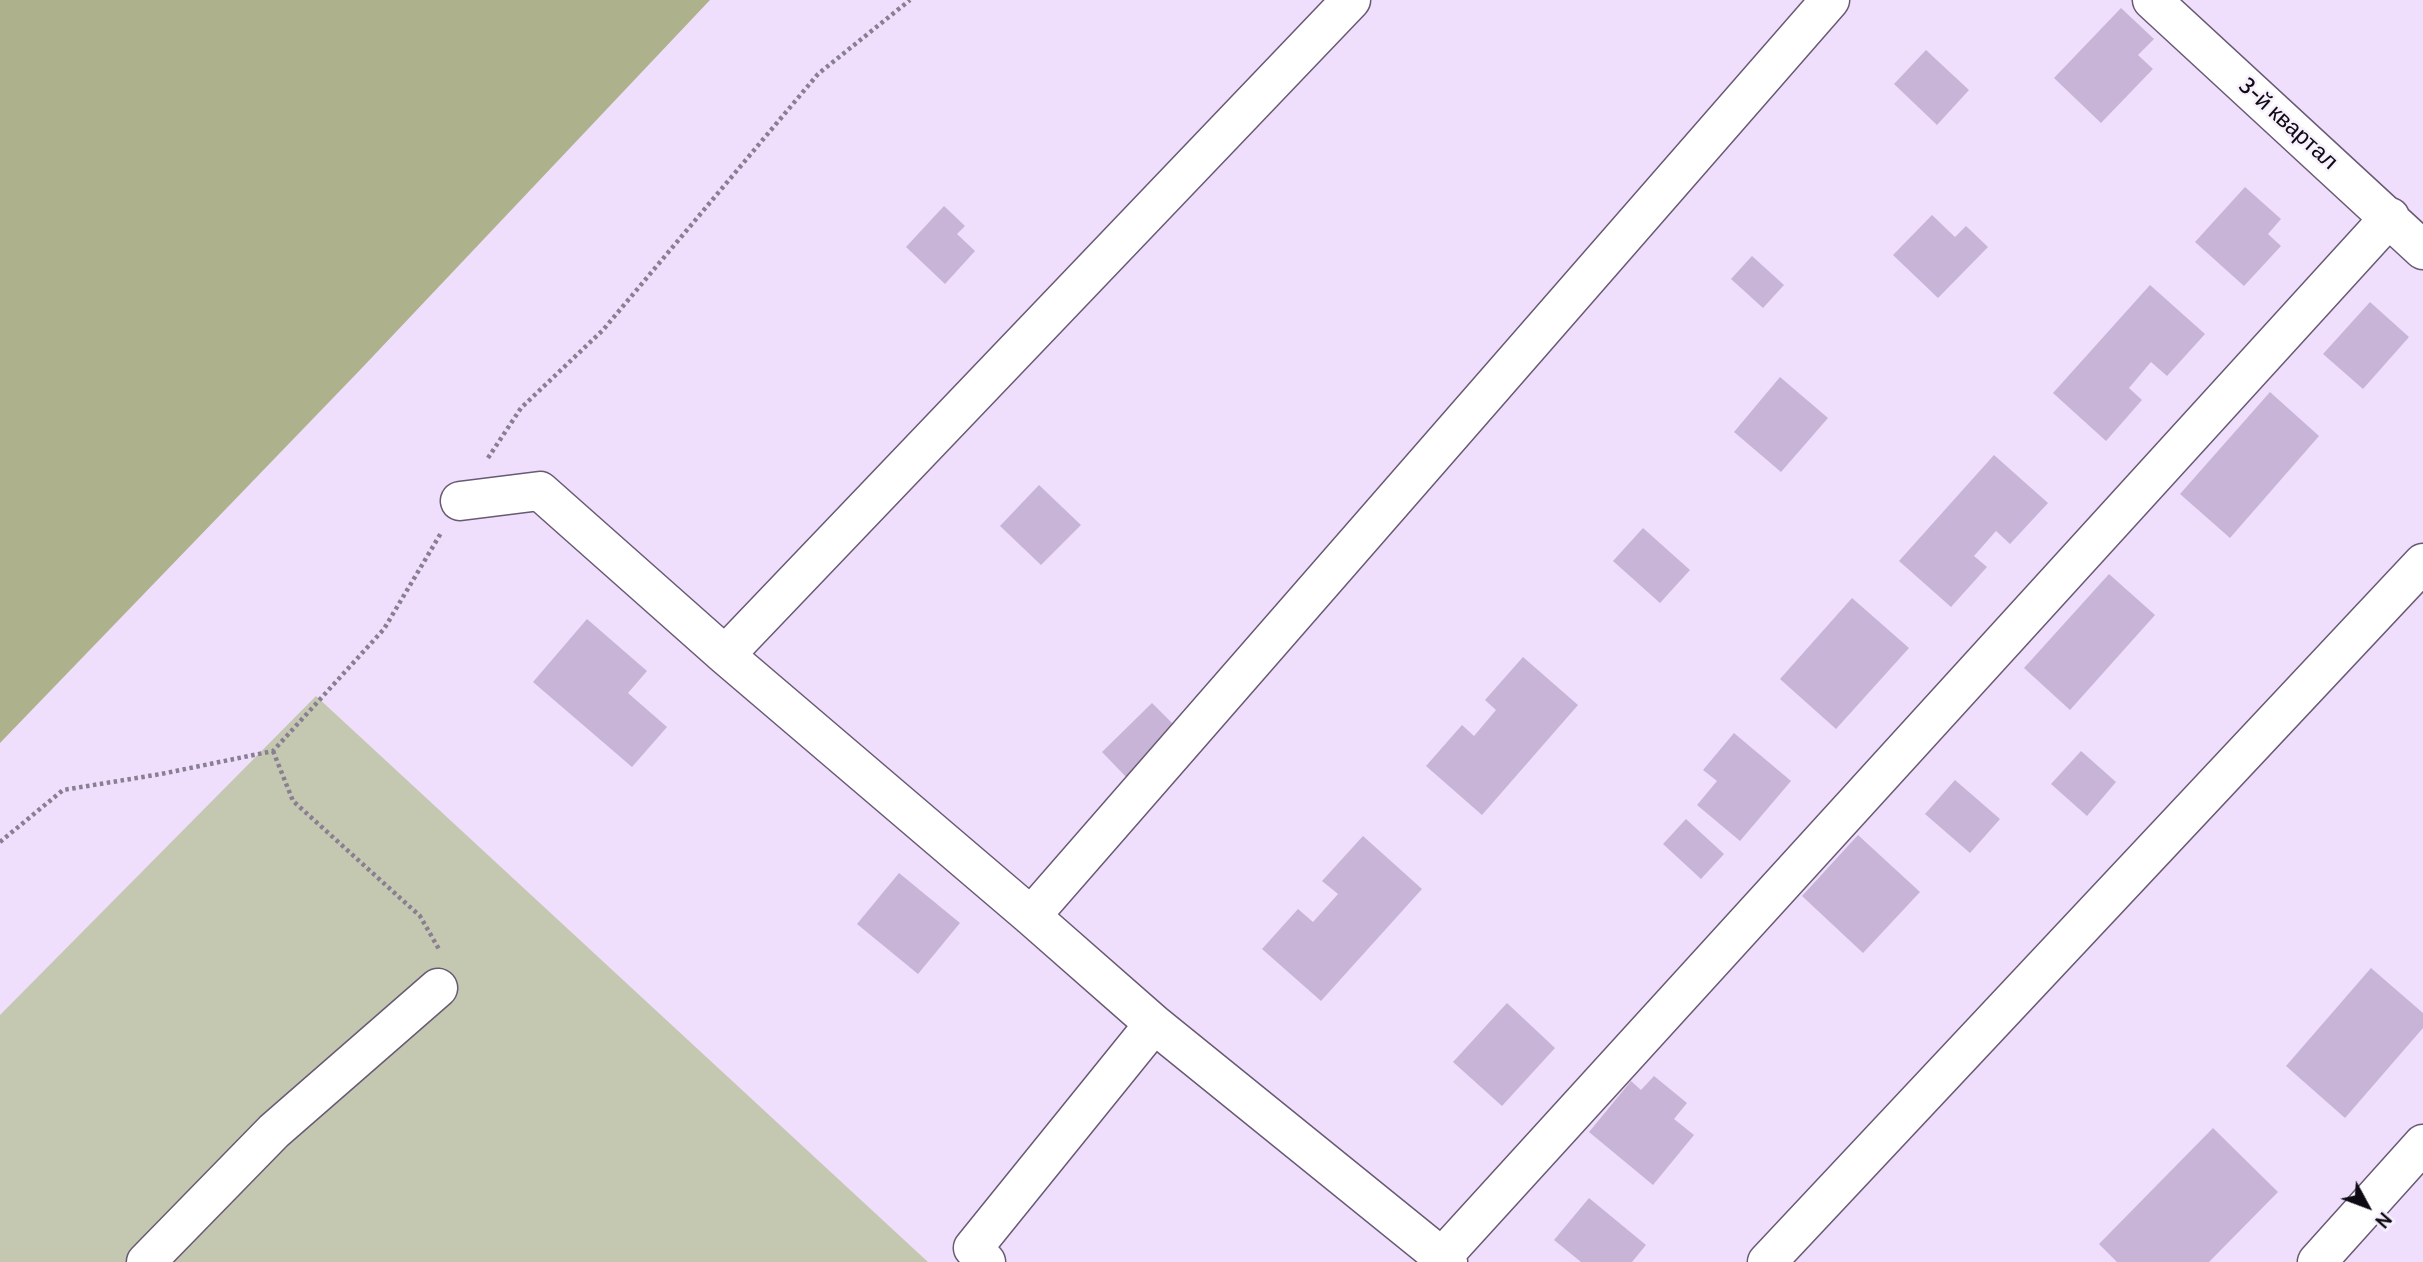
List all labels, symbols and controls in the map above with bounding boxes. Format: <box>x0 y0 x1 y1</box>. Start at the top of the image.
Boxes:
street label: 3-й квартал <box>2233 72 2343 176</box>
north arrow <box>2332 1171 2402 1241</box>
text: N <box>2370 1207 2396 1233</box>

